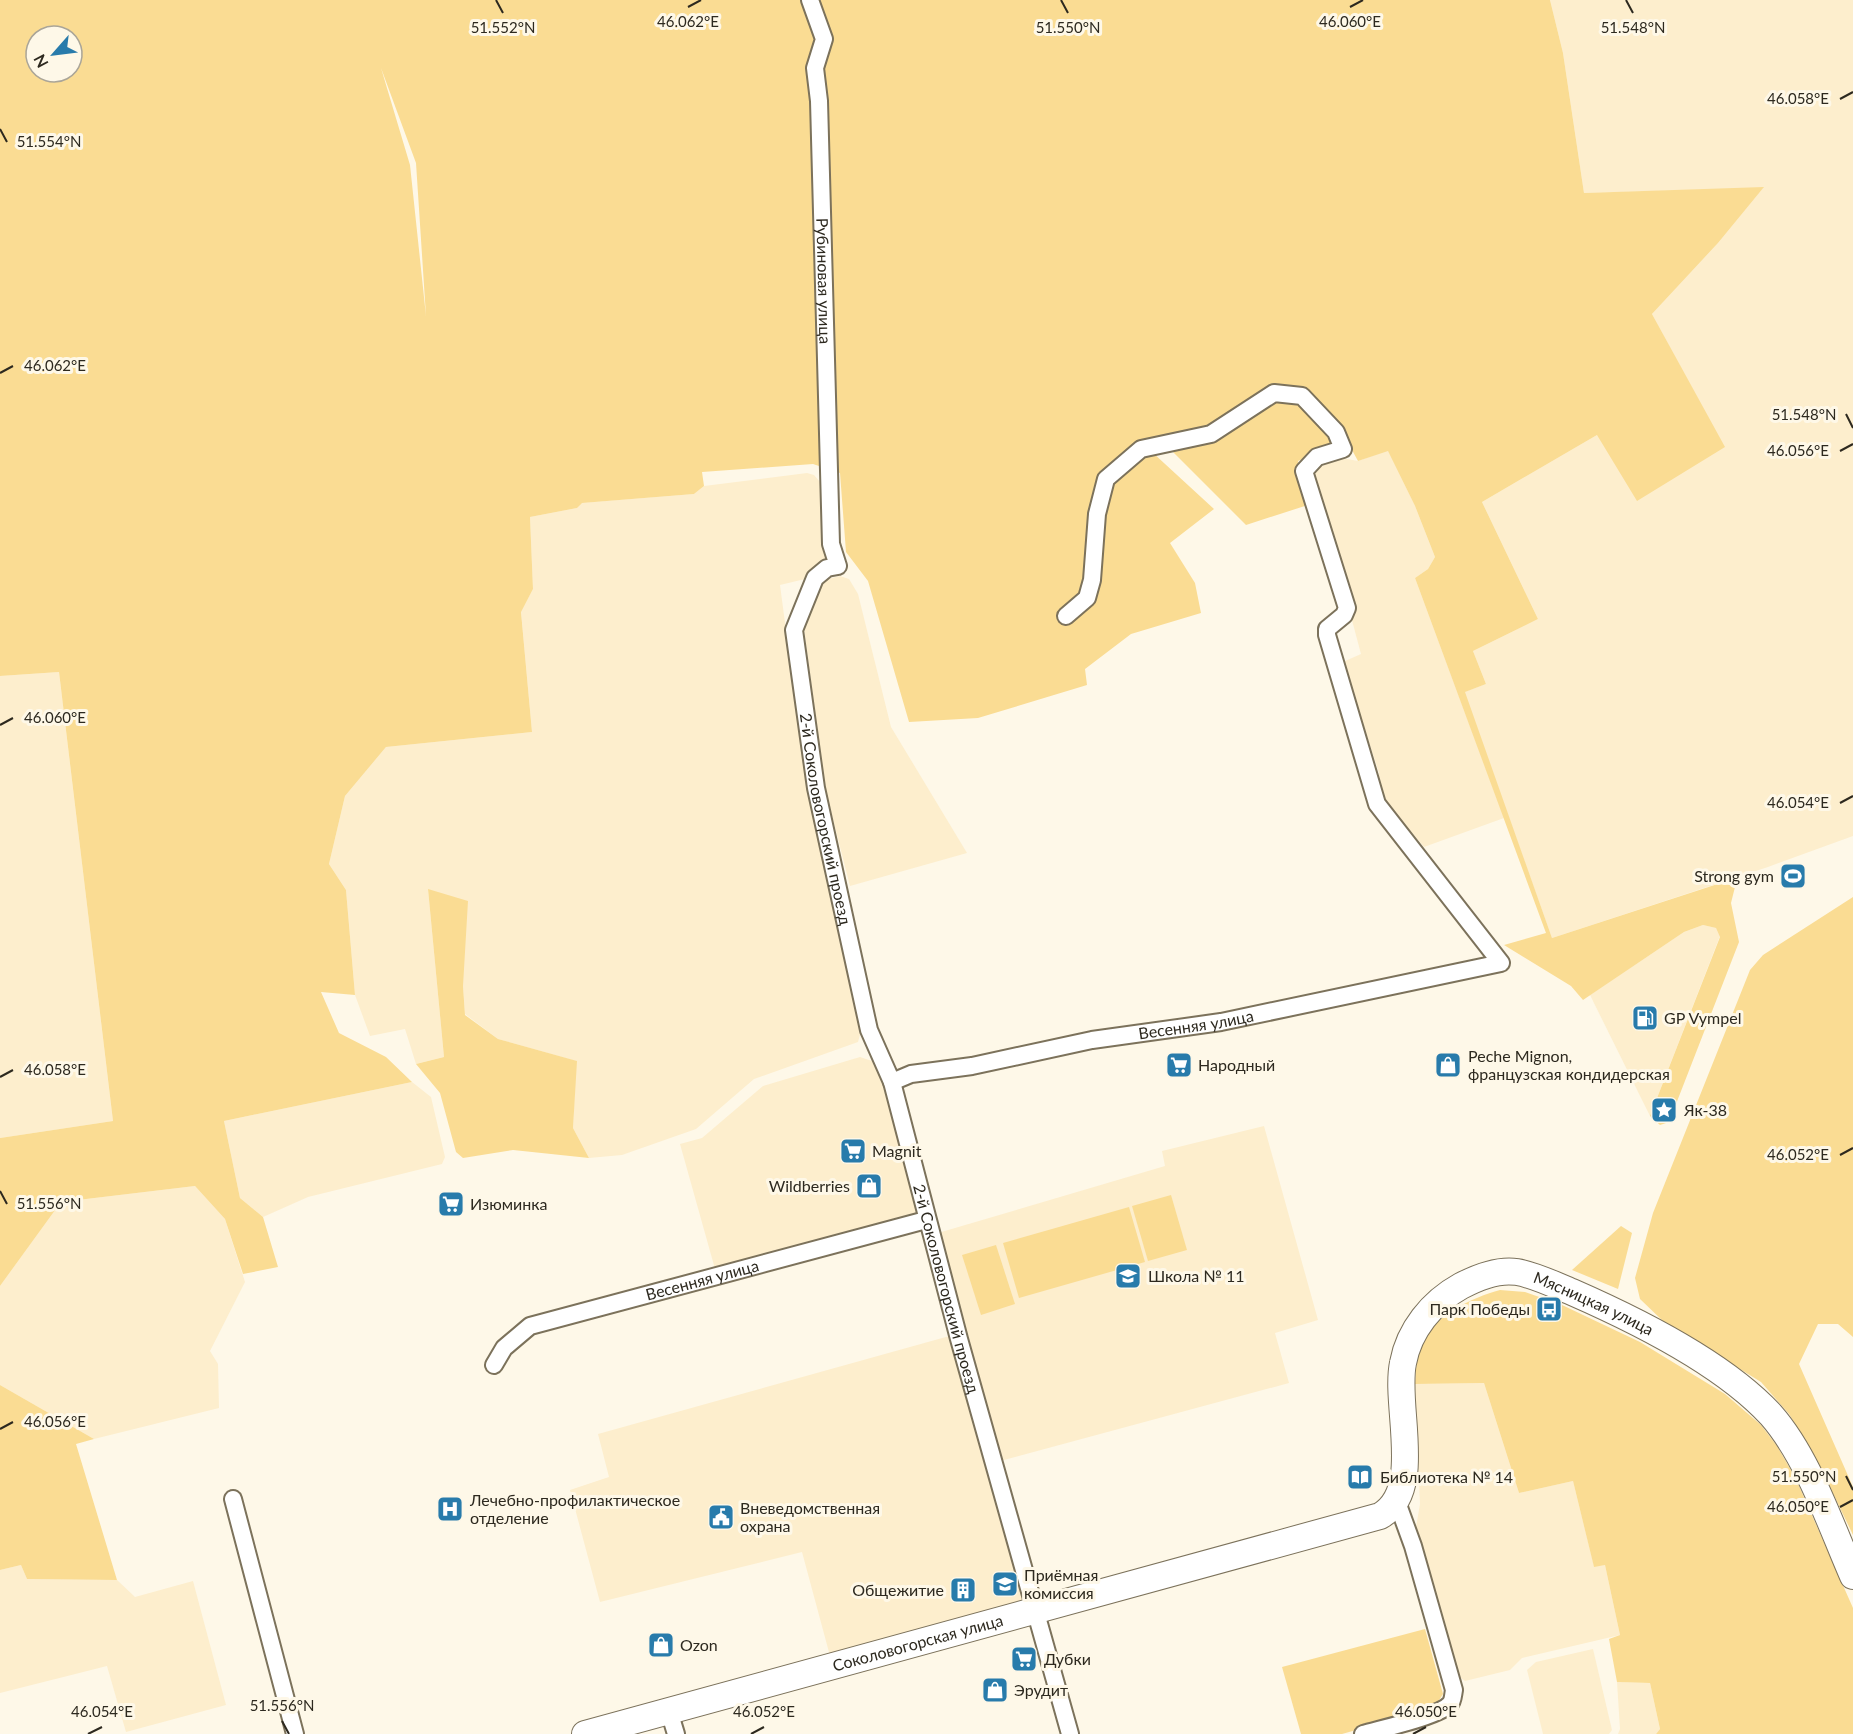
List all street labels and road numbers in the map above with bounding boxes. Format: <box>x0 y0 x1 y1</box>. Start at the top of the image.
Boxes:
street label: Рубиновая улица <box>813 218 836 344</box>
street label: 2-й Соколовогорский проезд <box>797 712 856 927</box>
street label: Весенняя улица <box>1137 1005 1255 1042</box>
street label: 2-й Соколовогорский проезд <box>910 1182 984 1395</box>
street label: Весенняя улица <box>643 1255 761 1304</box>
street label: Мясницкая улица <box>1531 1267 1657 1339</box>
street label: Соколовогорская улица <box>830 1610 1005 1675</box>

